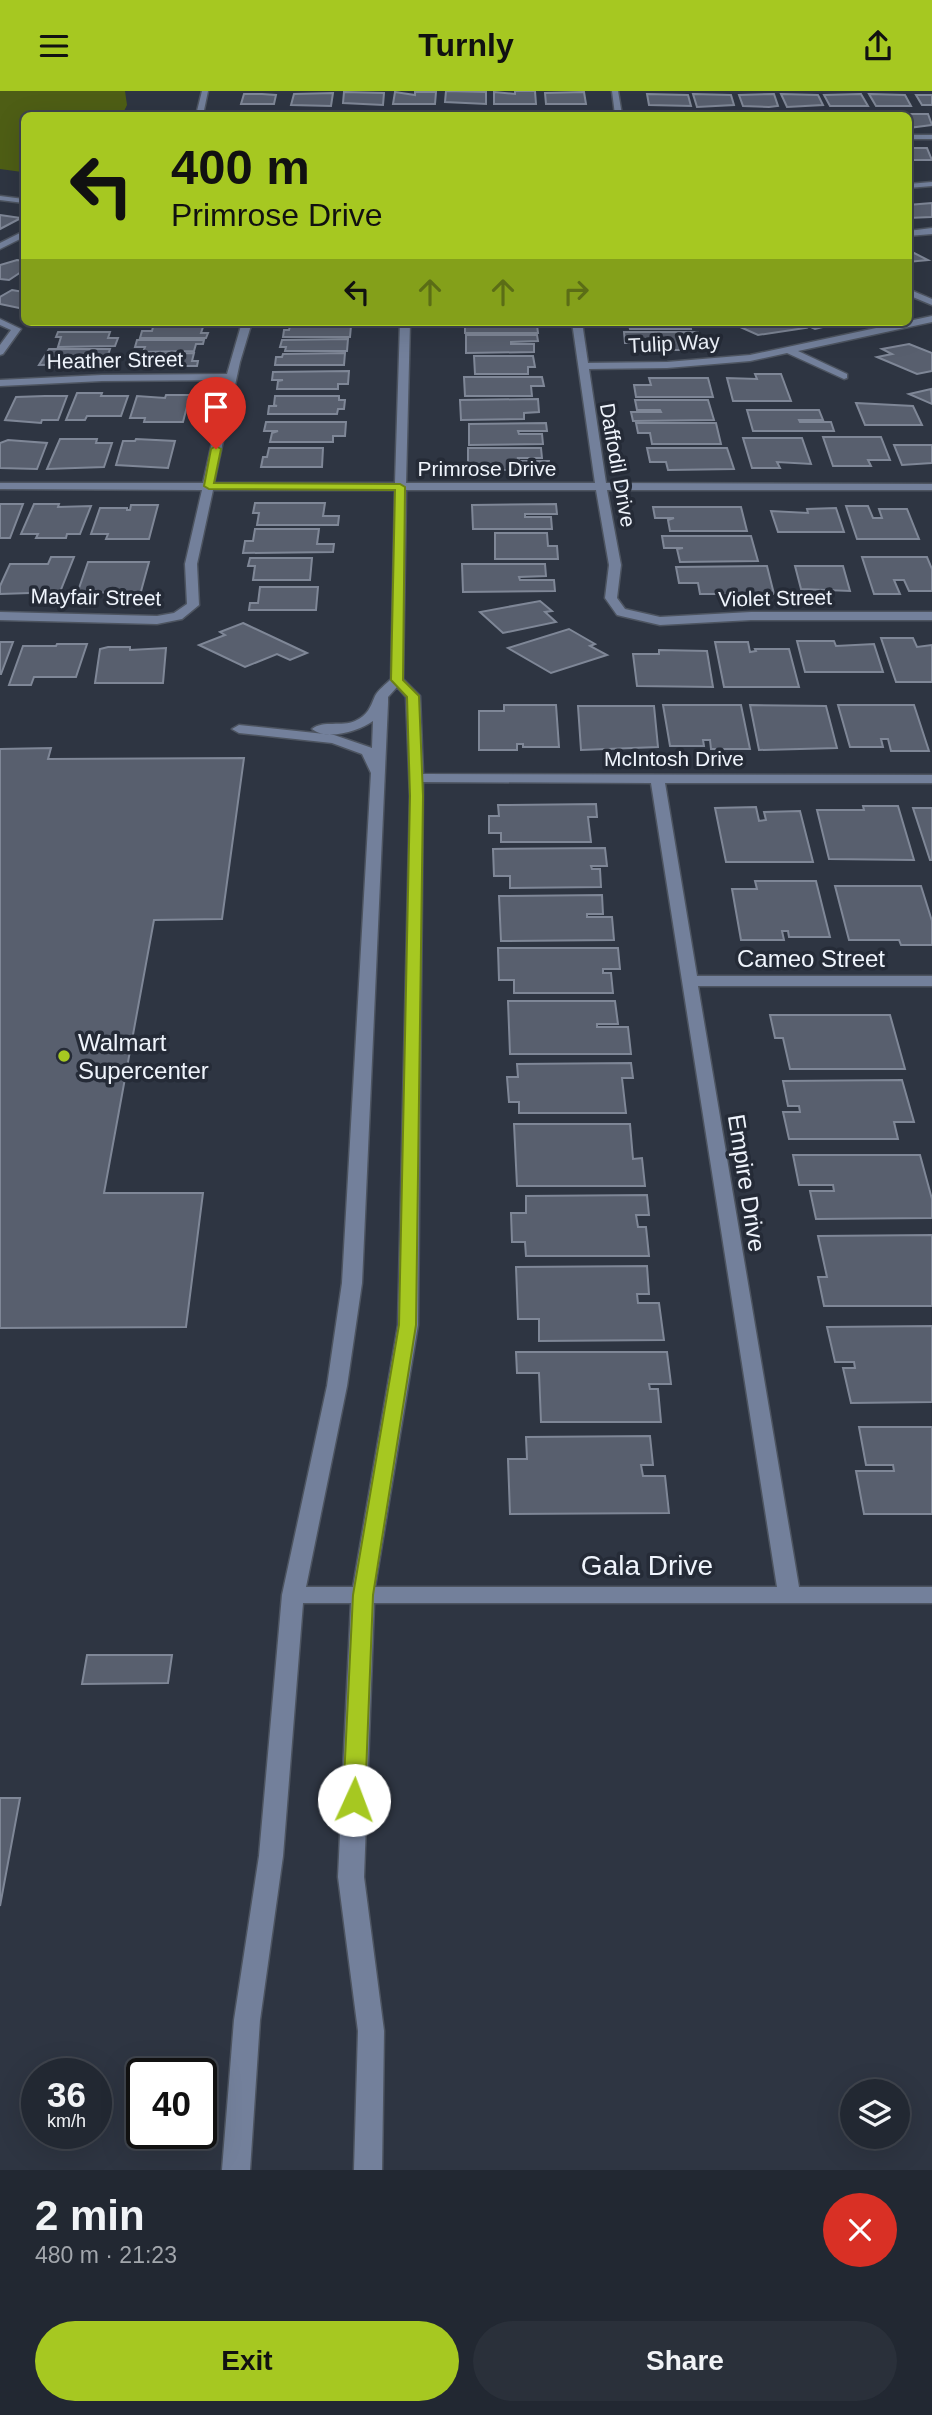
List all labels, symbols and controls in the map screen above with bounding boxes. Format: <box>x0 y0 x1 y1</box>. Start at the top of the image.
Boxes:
icon: menu <box>35 27 73 65</box>
text: Turnly <box>418 27 514 63</box>
icon: share <box>859 27 897 65</box>
icon: left <box>56 140 147 231</box>
text: 400 m <box>171 140 310 194</box>
text: Primrose Drive <box>171 197 383 233</box>
icon: left <box>338 273 376 311</box>
icon: ahead <box>411 273 449 311</box>
icon: ahead <box>484 273 522 311</box>
icon: right <box>557 273 595 311</box>
street label: Tulip Way <box>628 329 721 357</box>
street label: Heather Street <box>47 347 184 373</box>
pin <box>186 377 246 449</box>
icon: arrive <box>197 388 235 426</box>
street label: Daffodil Drive <box>596 401 640 529</box>
street label: Primrose Drive <box>418 457 556 480</box>
street label: Mayfair Street <box>30 584 162 610</box>
street label: Violet Street <box>718 586 832 610</box>
street label: McIntosh Drive <box>604 747 744 770</box>
street label: Cameo Street <box>737 945 885 972</box>
place label: Walmart Supercenter <box>78 1029 209 1084</box>
marker: Walmart Supercenter <box>56 1048 72 1064</box>
street label: Empire Drive <box>723 1112 771 1254</box>
street label: Gala Drive <box>581 1550 713 1581</box>
position arrow <box>317 1763 391 1837</box>
speed limit sign: 40 <box>126 2058 217 2149</box>
text: 36 <box>47 2075 86 2114</box>
map controls <box>840 2079 910 2149</box>
button: layers <box>840 2079 910 2149</box>
text: km/h <box>47 2111 86 2131</box>
text: 2 min <box>35 2192 145 2239</box>
button: close <box>823 2193 897 2267</box>
text: 480 m · 21:23 <box>35 2242 177 2268</box>
button: Exit <box>35 2321 459 2401</box>
button: Share <box>473 2321 897 2401</box>

